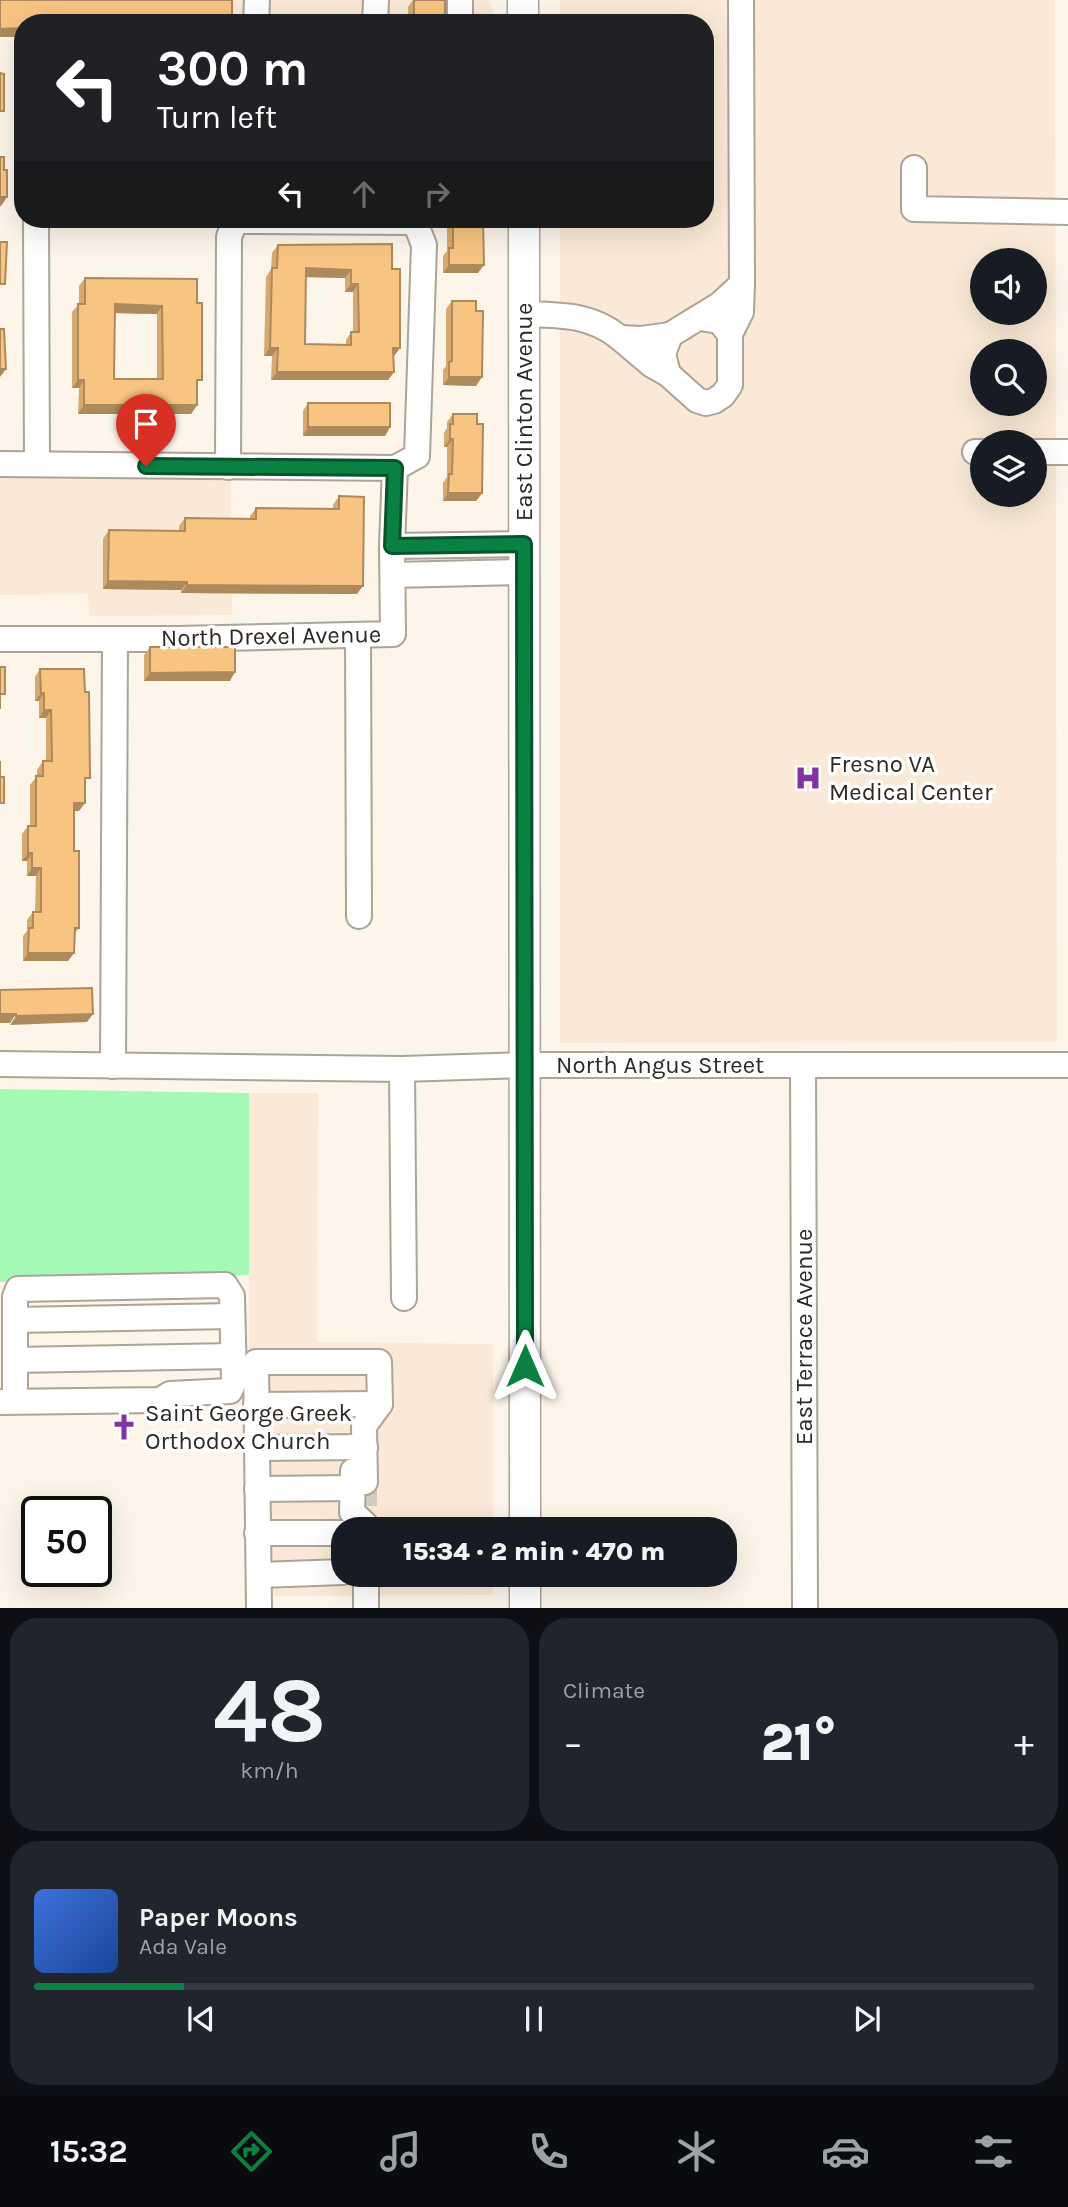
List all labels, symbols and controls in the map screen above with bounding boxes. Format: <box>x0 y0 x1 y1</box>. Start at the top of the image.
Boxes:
text: 300 m <box>157 40 308 97</box>
icon: left <box>42 42 133 133</box>
text: Turn left <box>157 99 277 136</box>
icon: left <box>272 175 310 213</box>
icon: ahead <box>345 175 383 213</box>
icon: right <box>418 175 456 213</box>
map controls <box>970 248 1047 507</box>
button: sound <box>970 248 1047 325</box>
street label: East Clinton Avenue <box>510 303 538 521</box>
button: search <box>970 339 1047 416</box>
pin <box>116 394 176 466</box>
icon: arrive <box>127 405 165 443</box>
button: layers <box>970 430 1047 507</box>
street label: North Drexel Avenue <box>161 620 381 652</box>
place label: Fresno VA Medical Center <box>829 750 993 806</box>
hospital icon: Fresno VA Medical Center <box>793 763 823 793</box>
street label: North Angus Street <box>556 1051 764 1079</box>
street label: East Terrace Avenue <box>790 1229 818 1445</box>
position arrow <box>488 1329 562 1403</box>
place label: Saint George Greek Orthodox Church <box>145 1399 352 1455</box>
church icon: Saint George Greek Orthodox Church <box>109 1412 139 1442</box>
speed limit sign: 50 <box>21 1496 112 1587</box>
text: 15:34 · 2 min · 470 m <box>403 1536 665 1567</box>
text: 48 <box>213 1658 326 1764</box>
text: Climate <box>563 1677 645 1704</box>
text: 21° <box>761 1712 836 1773</box>
text: − <box>563 1721 583 1766</box>
text: + <box>1014 1721 1034 1766</box>
text: km/h <box>240 1757 299 1784</box>
text: Paper Moons <box>139 1902 298 1933</box>
text: Ada Vale <box>139 1933 227 1960</box>
icon: previous <box>182 2000 220 2038</box>
icon: pause <box>515 2000 553 2038</box>
icon: next <box>848 2000 886 2038</box>
icon: directions <box>227 2127 276 2176</box>
icon: music <box>376 2127 425 2176</box>
icon: phone <box>524 2127 573 2176</box>
icon: climate <box>672 2127 721 2176</box>
icon: car <box>821 2127 870 2176</box>
icon: filters <box>969 2127 1018 2176</box>
text: 15:32 <box>50 2133 128 2170</box>

